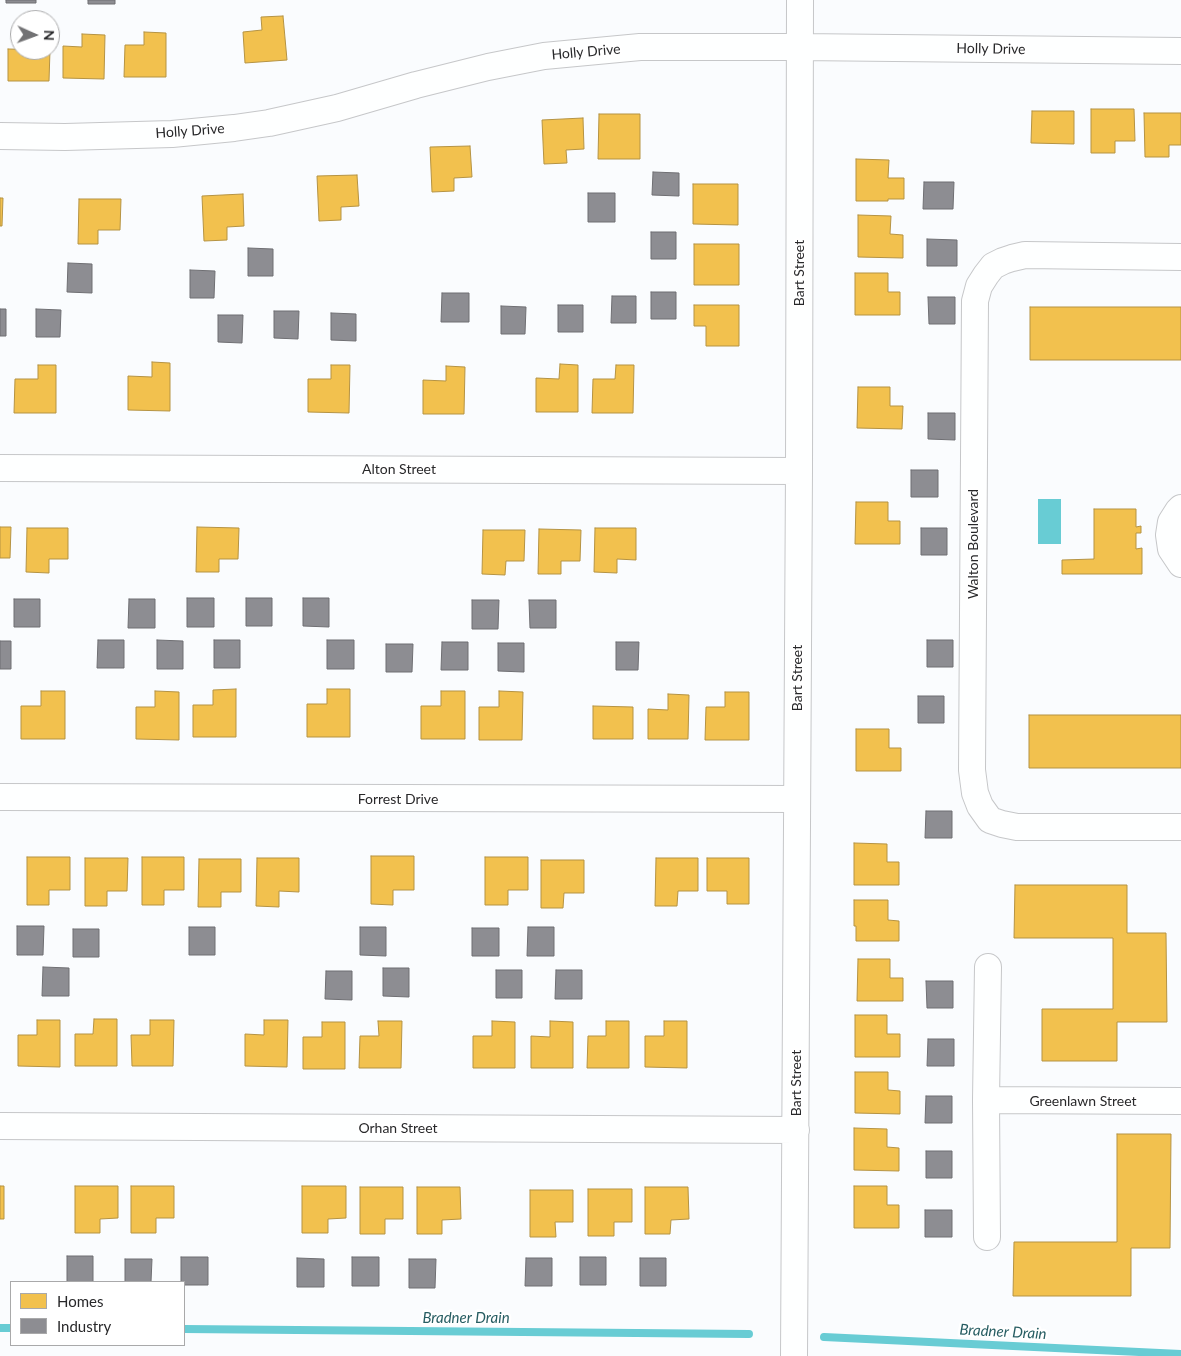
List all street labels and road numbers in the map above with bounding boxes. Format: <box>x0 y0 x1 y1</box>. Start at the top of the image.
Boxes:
street label: Holly Drive <box>956 40 1026 58</box>
street label: Holly Drive <box>551 41 621 63</box>
street label: Holly Drive <box>155 120 225 142</box>
street label: Bart Street <box>791 240 807 306</box>
street label: Alton Street <box>362 461 436 477</box>
street label: Walton Boulevard <box>965 489 981 599</box>
street label: Bart Street <box>789 645 805 711</box>
street label: Forrest Drive <box>358 791 438 807</box>
street label: Bart Street <box>788 1050 804 1116</box>
street label: Greenlawn Street <box>1030 1093 1136 1109</box>
street label: Orhan Street <box>358 1120 438 1136</box>

